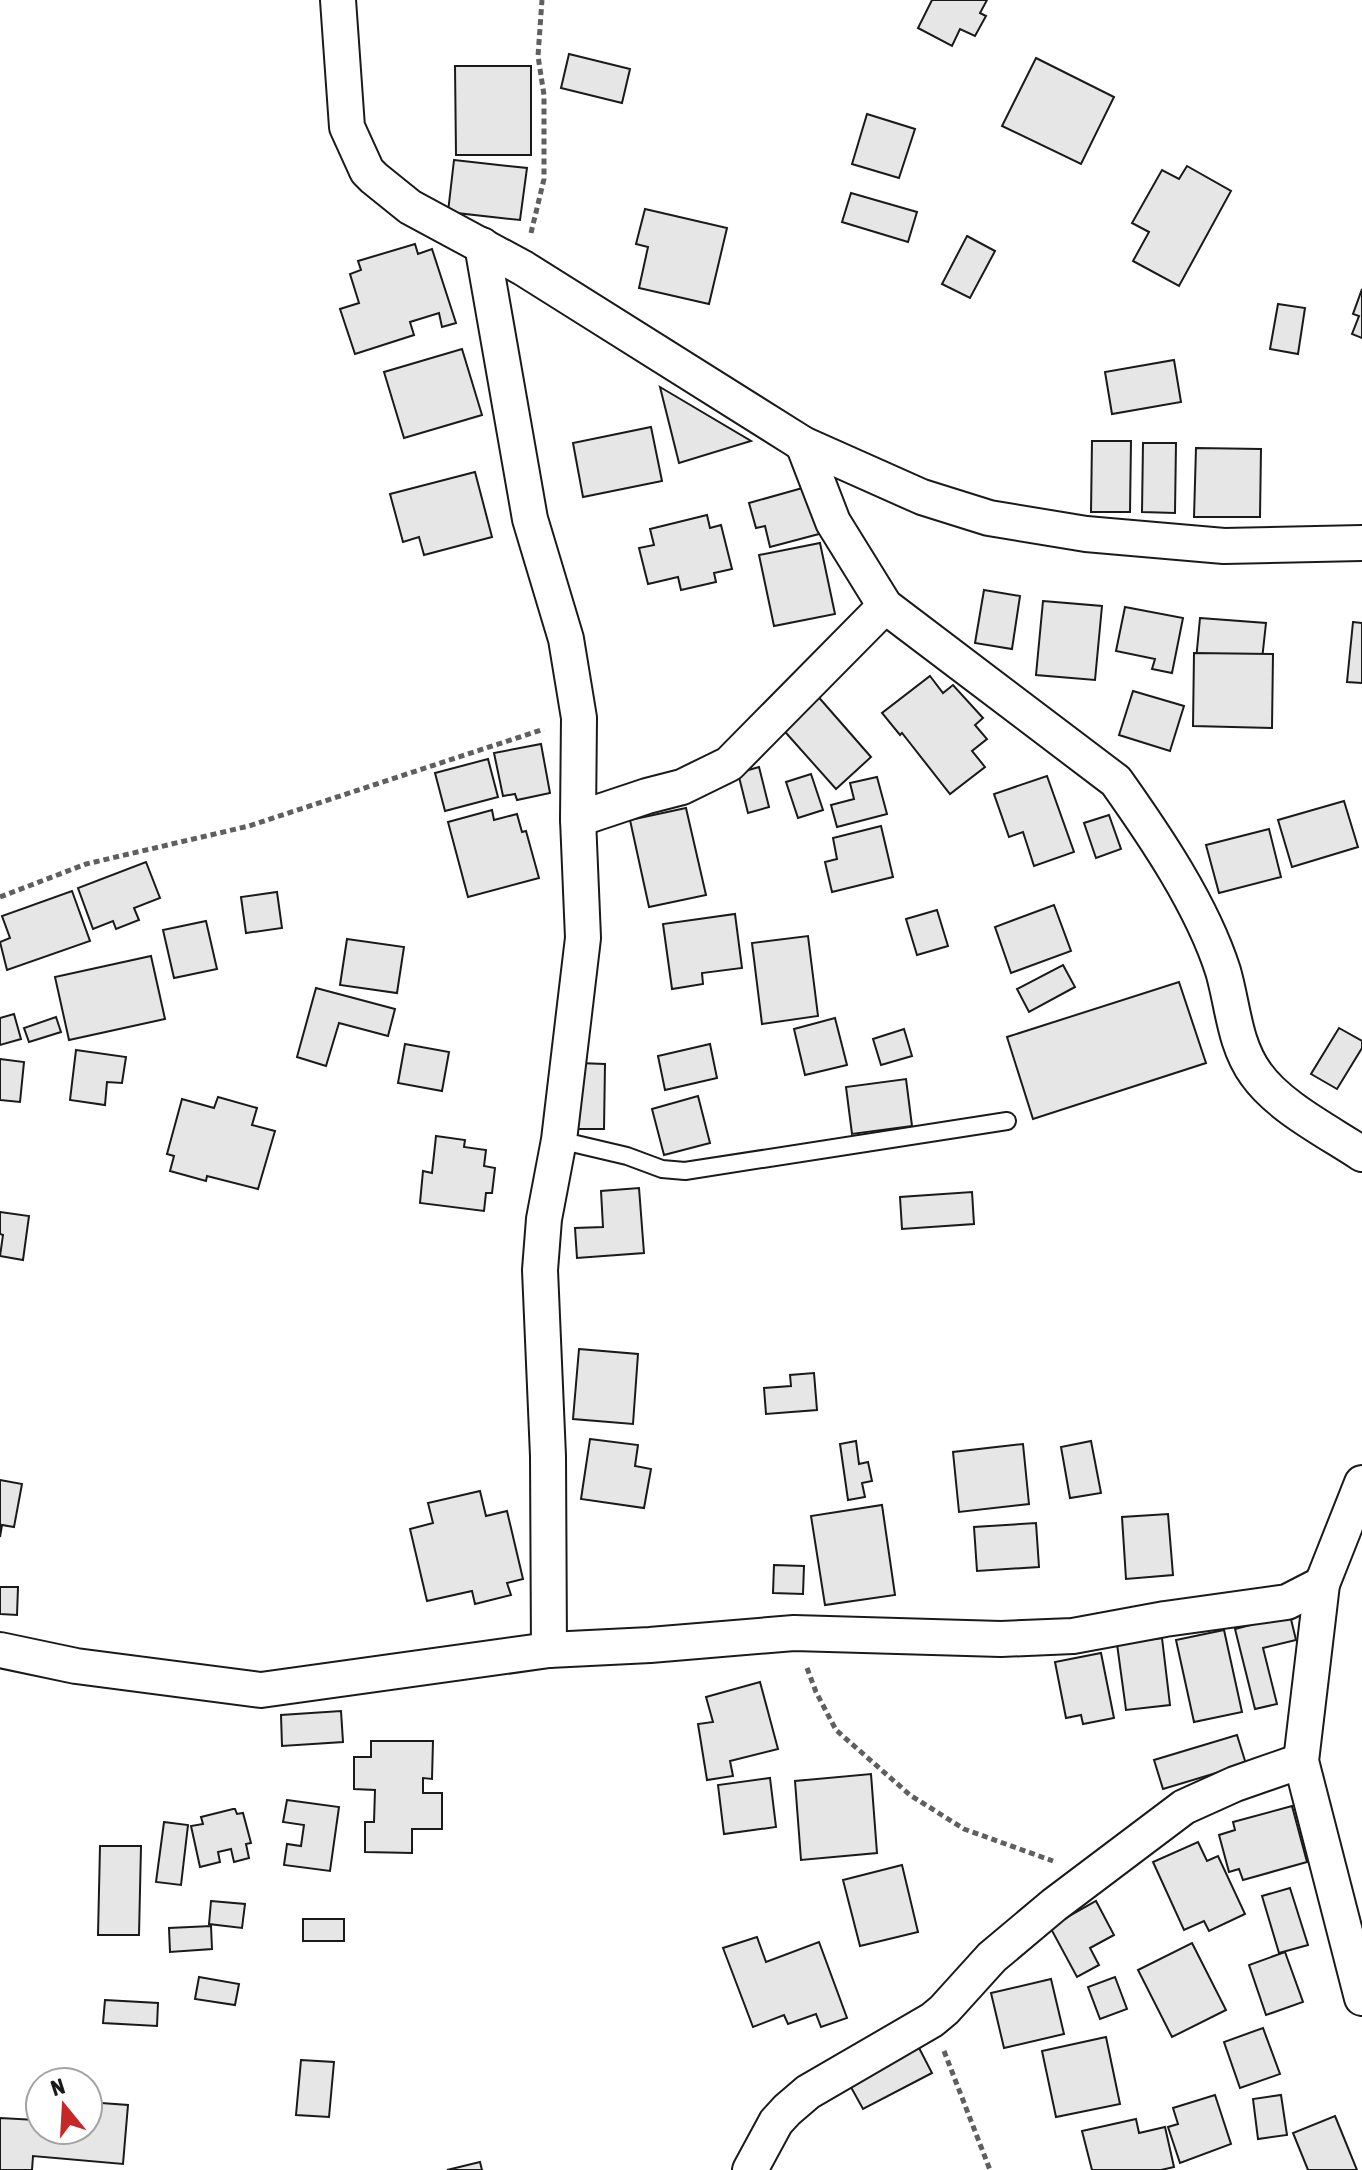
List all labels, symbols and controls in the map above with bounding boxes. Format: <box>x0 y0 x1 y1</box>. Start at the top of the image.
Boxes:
north arrow <box>24 2066 104 2146</box>
text: N <box>48 2073 68 2101</box>

